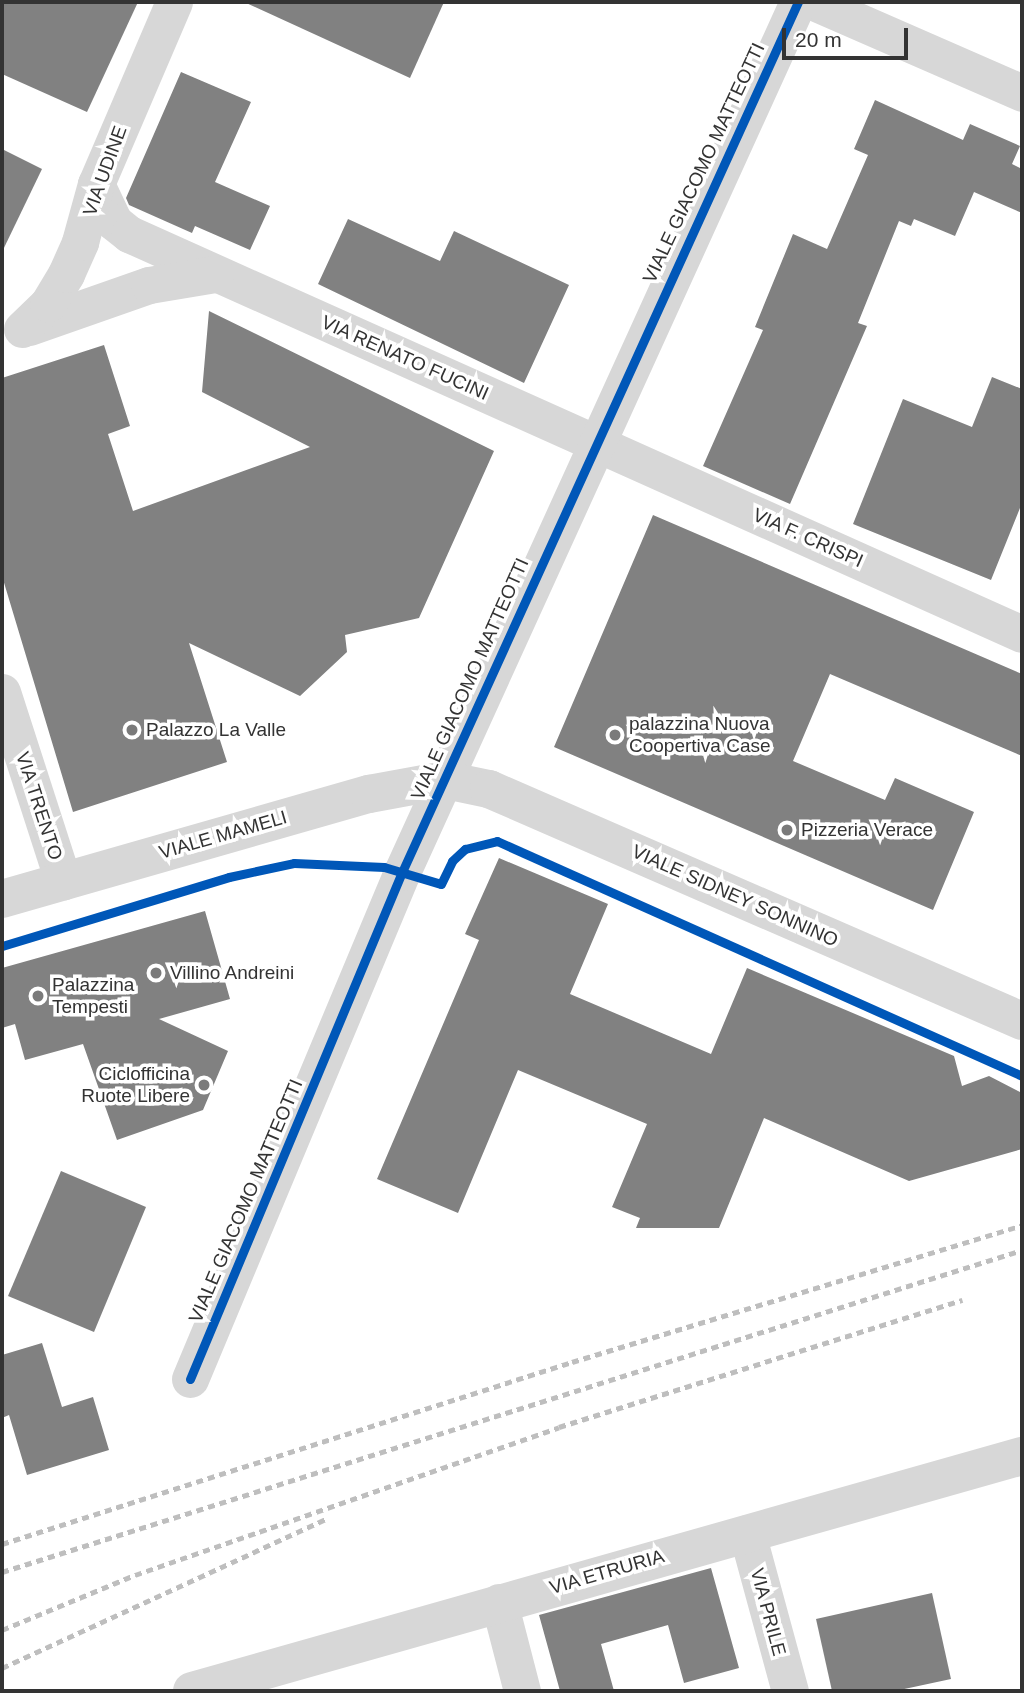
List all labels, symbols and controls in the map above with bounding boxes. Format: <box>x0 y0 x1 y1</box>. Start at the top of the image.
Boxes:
scale bar <box>786 14 912 58</box>
text: 20 m <box>795 28 842 51</box>
street label: VIALE GIACOMO MATTEOTTI <box>638 39 770 287</box>
street label: VIA UDINE <box>78 122 132 220</box>
street label: VIA RENATO FUCINI <box>317 311 493 405</box>
street label: VIA F. CRISPI <box>749 503 867 573</box>
street label: VIALE GIACOMO MATTEOTTI <box>406 554 534 804</box>
place label: palazzina Nuova Coopertiva Case <box>629 713 771 757</box>
place label: Palazzo La Valle <box>146 719 286 741</box>
marker: Palazzo La Valle <box>124 722 140 738</box>
marker: palazzina Nuova Coopertiva Case <box>607 727 623 743</box>
street label: VIA TRENTO <box>11 748 67 864</box>
street label: VIALE MAMELI <box>156 806 290 864</box>
place label: Pizzeria Verace <box>801 819 933 841</box>
marker: Pizzeria Verace <box>779 822 795 838</box>
street label: VIALE SIDNEY SONNINO <box>628 840 842 952</box>
place label: Villino Andreini <box>170 962 295 984</box>
marker: Villino Andreini <box>148 965 164 981</box>
place label: Palazzina Tempesti <box>52 974 134 1018</box>
marker: Palazzina Tempesti <box>30 988 46 1004</box>
place label: Ciclofficina Ruote Libere <box>81 1063 190 1107</box>
street label: VIALE GIACOMO MATTEOTTI <box>184 1076 308 1326</box>
marker: Ciclofficina Ruote Libere <box>196 1077 212 1093</box>
street label: VIA ETRURIA <box>547 1545 667 1599</box>
street label: VIA PRILE <box>745 1565 791 1659</box>

